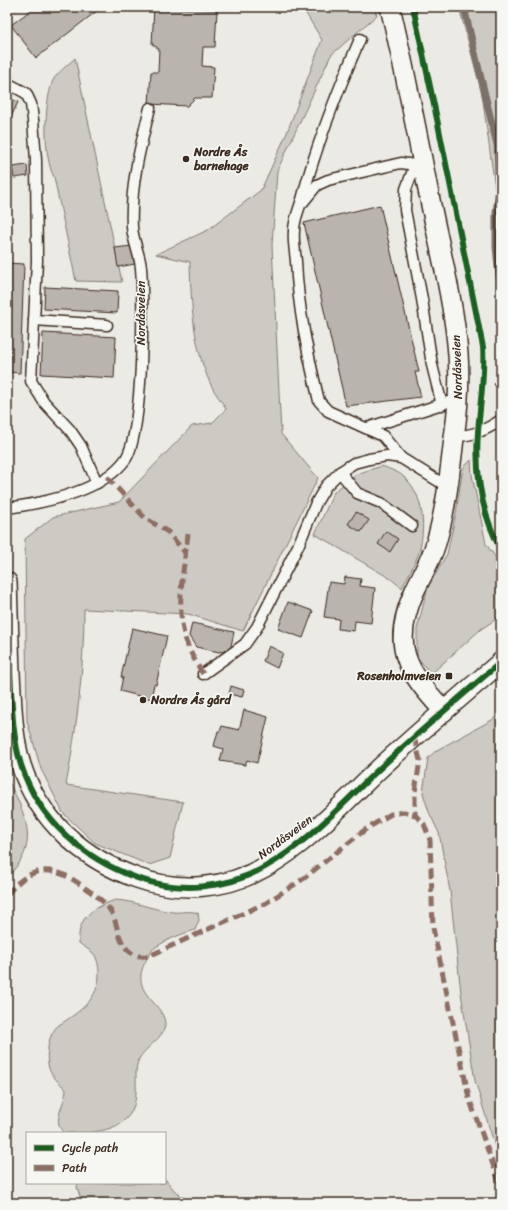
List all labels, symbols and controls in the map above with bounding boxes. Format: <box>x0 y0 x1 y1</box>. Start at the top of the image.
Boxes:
place label: Nordre Ås barnehage <box>193 141 250 177</box>
marker: Nordre Ås barnehage <box>181 154 191 164</box>
street label: Nordåsveien <box>130 280 152 345</box>
street label: Nordåsveien <box>445 334 469 400</box>
place label: Rosenholmveien <box>356 665 442 687</box>
marker: Rosenholmveien <box>444 671 454 681</box>
place label: Nordre Ås gård <box>150 689 232 711</box>
marker: Nordre Ås gård <box>138 695 148 705</box>
street label: Nordåsveien <box>253 809 318 865</box>
legend <box>26 1132 166 1184</box>
text: Cycle path <box>62 1137 118 1159</box>
text: Path <box>62 1157 87 1179</box>

